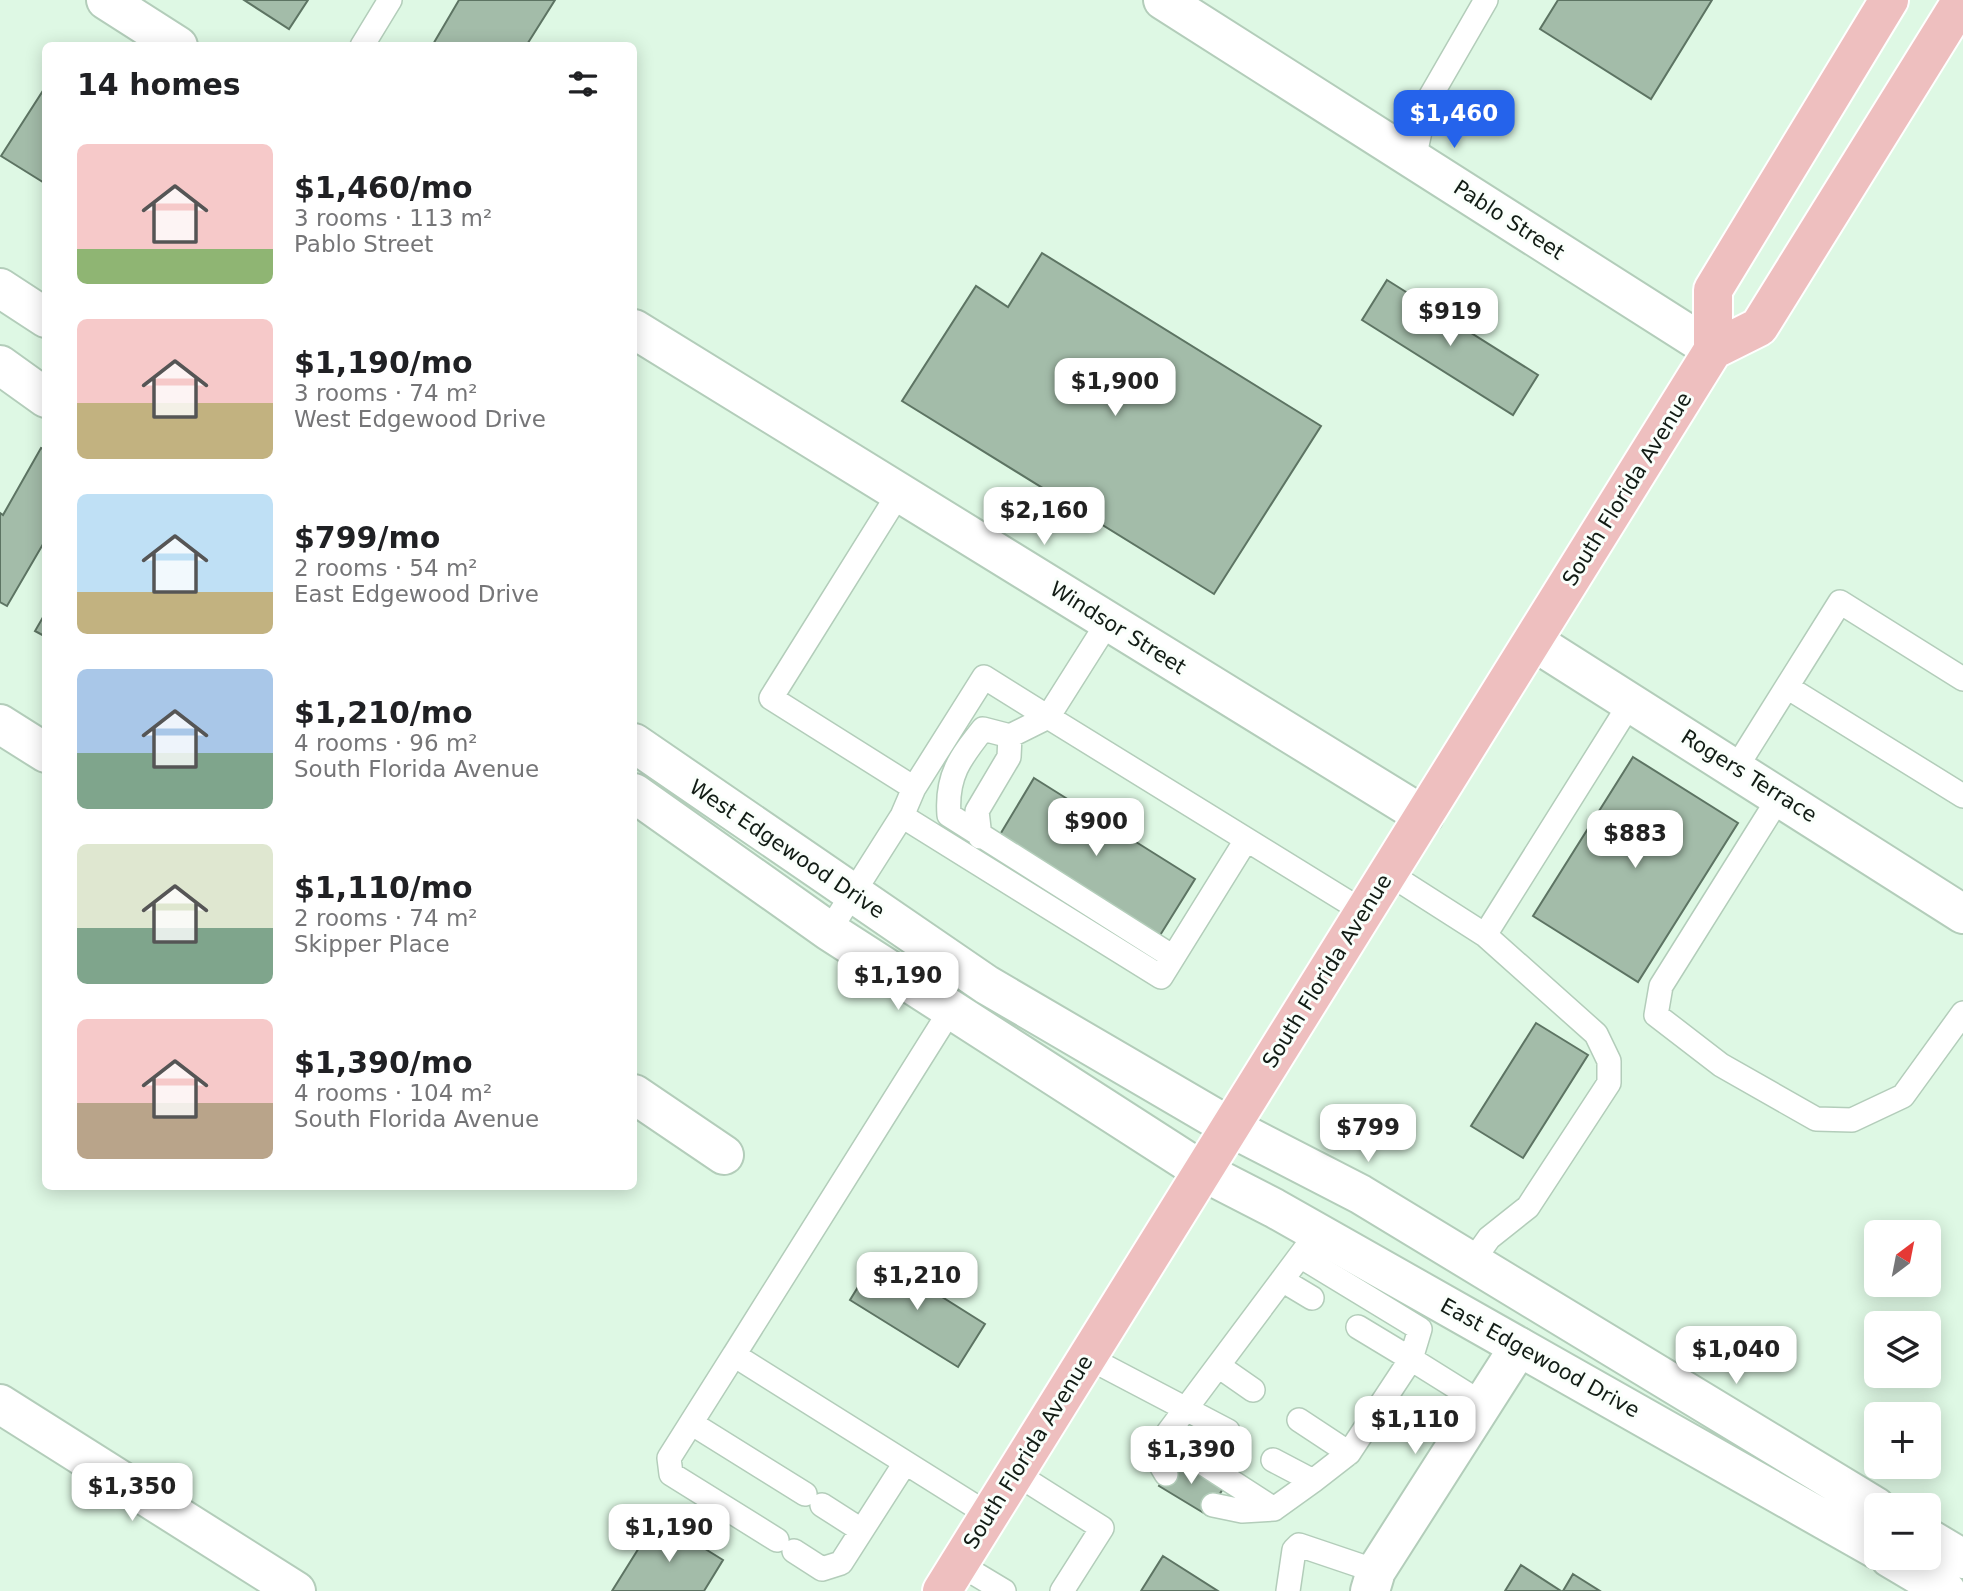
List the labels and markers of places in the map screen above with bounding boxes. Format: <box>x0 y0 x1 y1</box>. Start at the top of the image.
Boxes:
pin: $1,460 <box>1397 90 1511 150</box>
pin: $919 <box>1409 288 1491 348</box>
pin: $1,900 <box>1058 358 1172 418</box>
pin: $2,160 <box>987 488 1101 547</box>
pin: $900 <box>1055 798 1137 858</box>
pin: $883 <box>1594 810 1676 870</box>
pin: $1,190 <box>841 953 955 1012</box>
pin: $799 <box>1327 1104 1409 1164</box>
pin: $1,210 <box>860 1252 974 1312</box>
pin: $1,040 <box>1679 1326 1793 1386</box>
pin: $1,110 <box>1358 1396 1472 1456</box>
pin: $1,390 <box>1134 1426 1248 1486</box>
pin: $1,350 <box>75 1464 189 1523</box>
pin: $1,190 <box>612 1504 726 1564</box>

